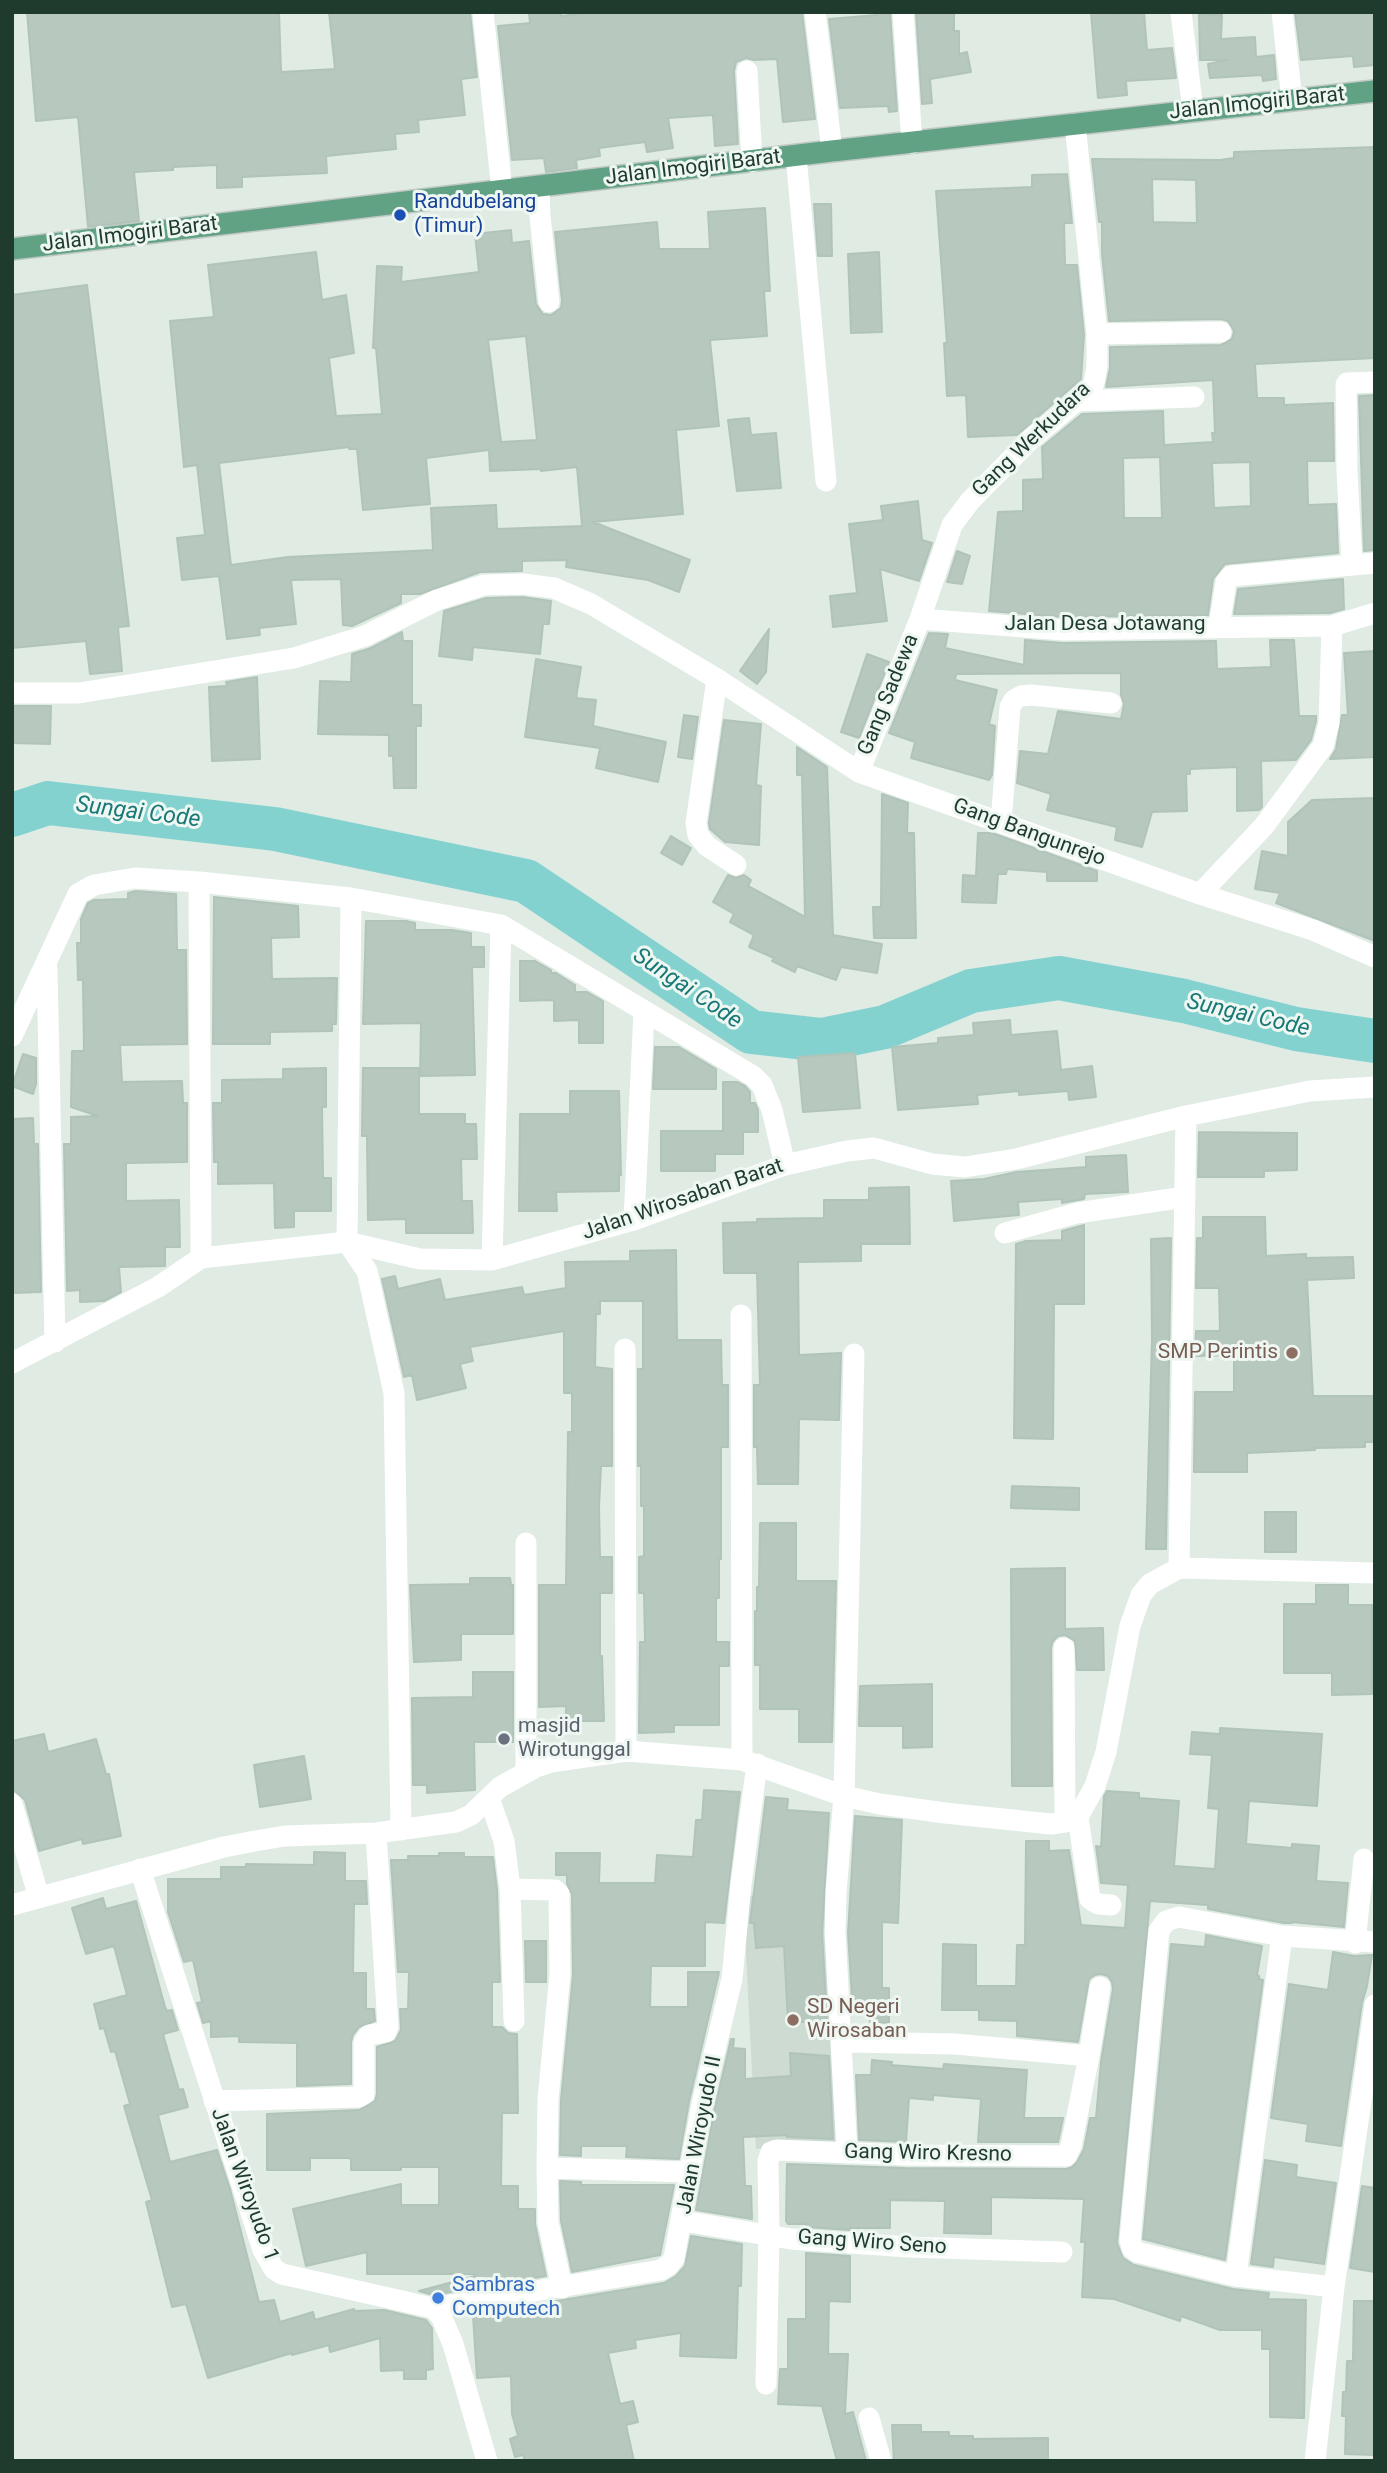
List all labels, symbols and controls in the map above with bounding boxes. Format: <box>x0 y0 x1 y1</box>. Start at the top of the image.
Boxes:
street label: Jalan Imogiri Barat <box>1168 82 1346 126</box>
street label: Jalan Imogiri Barat <box>604 145 782 191</box>
place label: Randubelang (Timur) <box>414 190 536 240</box>
marker: Randubelang (Timur) <box>392 207 408 223</box>
street label: Jalan Imogiri Barat <box>41 212 219 258</box>
street label: Gang Werkudara <box>968 377 1096 503</box>
street label: Jalan Desa Jotawang <box>1004 612 1206 638</box>
street label: Gang Sadewa <box>853 631 925 759</box>
water label: Sungai Code <box>74 792 202 834</box>
street label: Gang Bangunrejo <box>949 794 1109 872</box>
water label: Sungai Code <box>627 943 747 1035</box>
water label: Sungai Code <box>1184 988 1312 1044</box>
street label: Jalan Wirosaban Barat <box>579 1154 787 1246</box>
place label: SMP Perintis <box>1158 1340 1278 1366</box>
marker: SMP Perintis <box>1284 1345 1300 1361</box>
place label: masjid Wirotunggal <box>518 1714 631 1764</box>
marker: masjid Wirotunggal <box>496 1731 512 1747</box>
place label: SD Negeri Wirosaban <box>807 1995 907 2045</box>
marker: SD Negeri Wirosaban <box>785 2012 801 2028</box>
street label: Jalan Wiroyudo II <box>672 2054 728 2216</box>
street label: Jalan Wiroyudo 1 <box>205 2105 283 2265</box>
street label: Gang Wiro Kresno <box>844 2140 1012 2168</box>
street label: Gang Wiro Seno <box>797 2225 947 2261</box>
place label: Sambras Computech <box>452 2273 560 2323</box>
marker: Sambras Computech <box>430 2290 446 2306</box>

